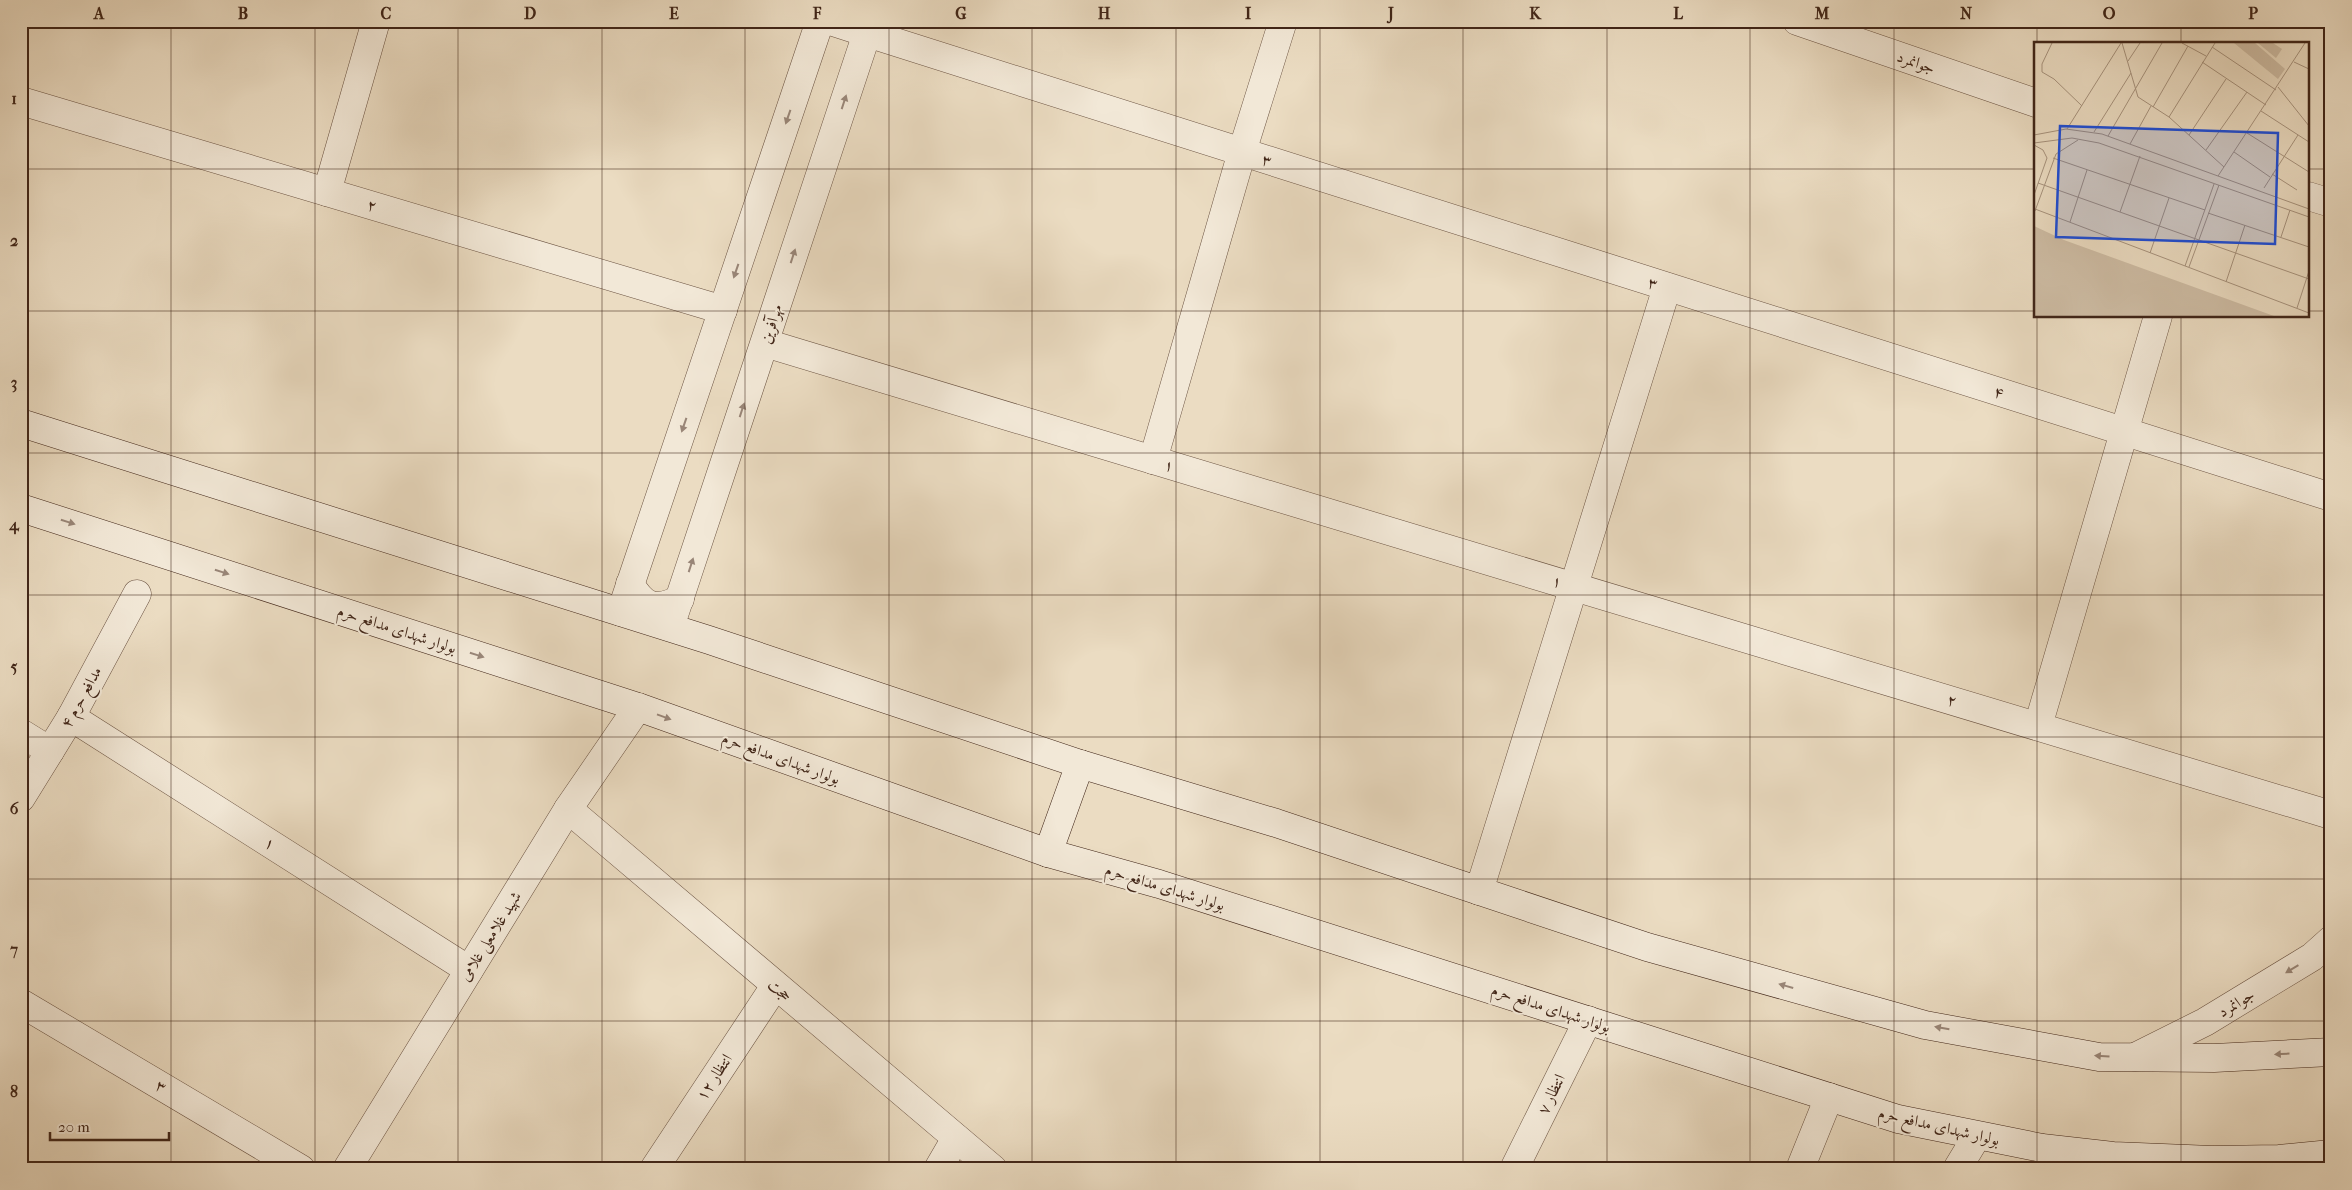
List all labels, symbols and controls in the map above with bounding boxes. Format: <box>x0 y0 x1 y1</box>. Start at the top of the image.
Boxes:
text: A <box>93 4 105 23</box>
text: B <box>238 4 248 23</box>
text: C <box>381 4 392 23</box>
text: D <box>524 4 536 23</box>
text: E <box>669 4 679 23</box>
text: F <box>812 4 822 23</box>
text: G <box>955 4 967 23</box>
text: H <box>1098 4 1111 23</box>
text: I <box>1245 4 1252 23</box>
text: J <box>1386 4 1394 24</box>
text: K <box>1529 4 1542 23</box>
text: L <box>1673 4 1683 23</box>
text: M <box>1814 4 1830 23</box>
text: N <box>1960 4 1973 23</box>
text: O <box>2103 4 2116 23</box>
text: P <box>2248 4 2258 23</box>
inset map <box>2034 42 2310 318</box>
street label: جوانمرد <box>1894 47 1938 78</box>
text: 1 <box>11 89 17 108</box>
one-way arrow <box>841 94 848 109</box>
one-way arrow <box>783 110 791 125</box>
street label: ۳ <box>1260 150 1274 170</box>
street label: ۲ <box>365 195 379 215</box>
text: 2 <box>10 231 18 250</box>
one-way arrow <box>790 248 798 263</box>
one-way arrow <box>732 264 739 279</box>
street label: ۳ <box>1646 273 1660 293</box>
street label: مهرآفرین <box>756 302 787 346</box>
text: 3 <box>11 373 17 393</box>
street label: ۴ <box>1992 382 2006 402</box>
one-way arrow <box>739 403 747 418</box>
one-way arrow <box>680 418 687 433</box>
street label: ۱ <box>1162 455 1176 475</box>
text: 4 <box>8 515 20 535</box>
one-way arrow <box>60 519 75 527</box>
one-way arrow <box>688 557 695 572</box>
one-way arrow <box>215 569 230 576</box>
street label: ۱ <box>1550 571 1564 591</box>
street label: بولوار شهدای مدافع حرم <box>333 601 459 663</box>
one-way arrow <box>470 651 485 659</box>
text: 5 <box>11 657 18 676</box>
street label: مدافع حرم ۴ <box>56 663 111 734</box>
street label: ۲ <box>1945 690 1959 710</box>
one-way arrow <box>657 713 672 721</box>
street label: بولوار شهدای مدافع حرم <box>717 728 843 794</box>
text: 6 <box>10 799 19 818</box>
street label: ۱ <box>261 832 279 854</box>
street label: بولوار شهدای مدافع حرم <box>1101 860 1227 920</box>
street label: شهید غلامعلی غلامی <box>455 888 527 985</box>
text: 7 <box>9 940 18 959</box>
one-way arrow <box>2286 965 2299 974</box>
street label: حجت <box>764 975 796 1005</box>
street label: بولوار شهدای مدافع حرم <box>1487 980 1613 1042</box>
one-way arrow <box>1778 981 1793 989</box>
street label: جوانمرد <box>2214 985 2258 1022</box>
one-way arrow <box>1935 1024 1950 1032</box>
street label: انتظار ۱۲ <box>692 1050 736 1104</box>
one-way arrow <box>2274 1051 2290 1059</box>
one-way arrow <box>2094 1052 2110 1060</box>
street label: انتظار ۷ <box>1533 1071 1569 1117</box>
street label: ۳ <box>152 1075 170 1097</box>
text: 8 <box>10 1082 18 1101</box>
street label: بولوار شهدای مدافع حرم <box>1875 1103 2002 1155</box>
scale bar <box>50 1110 169 1142</box>
text: 20 m <box>58 1118 90 1136</box>

